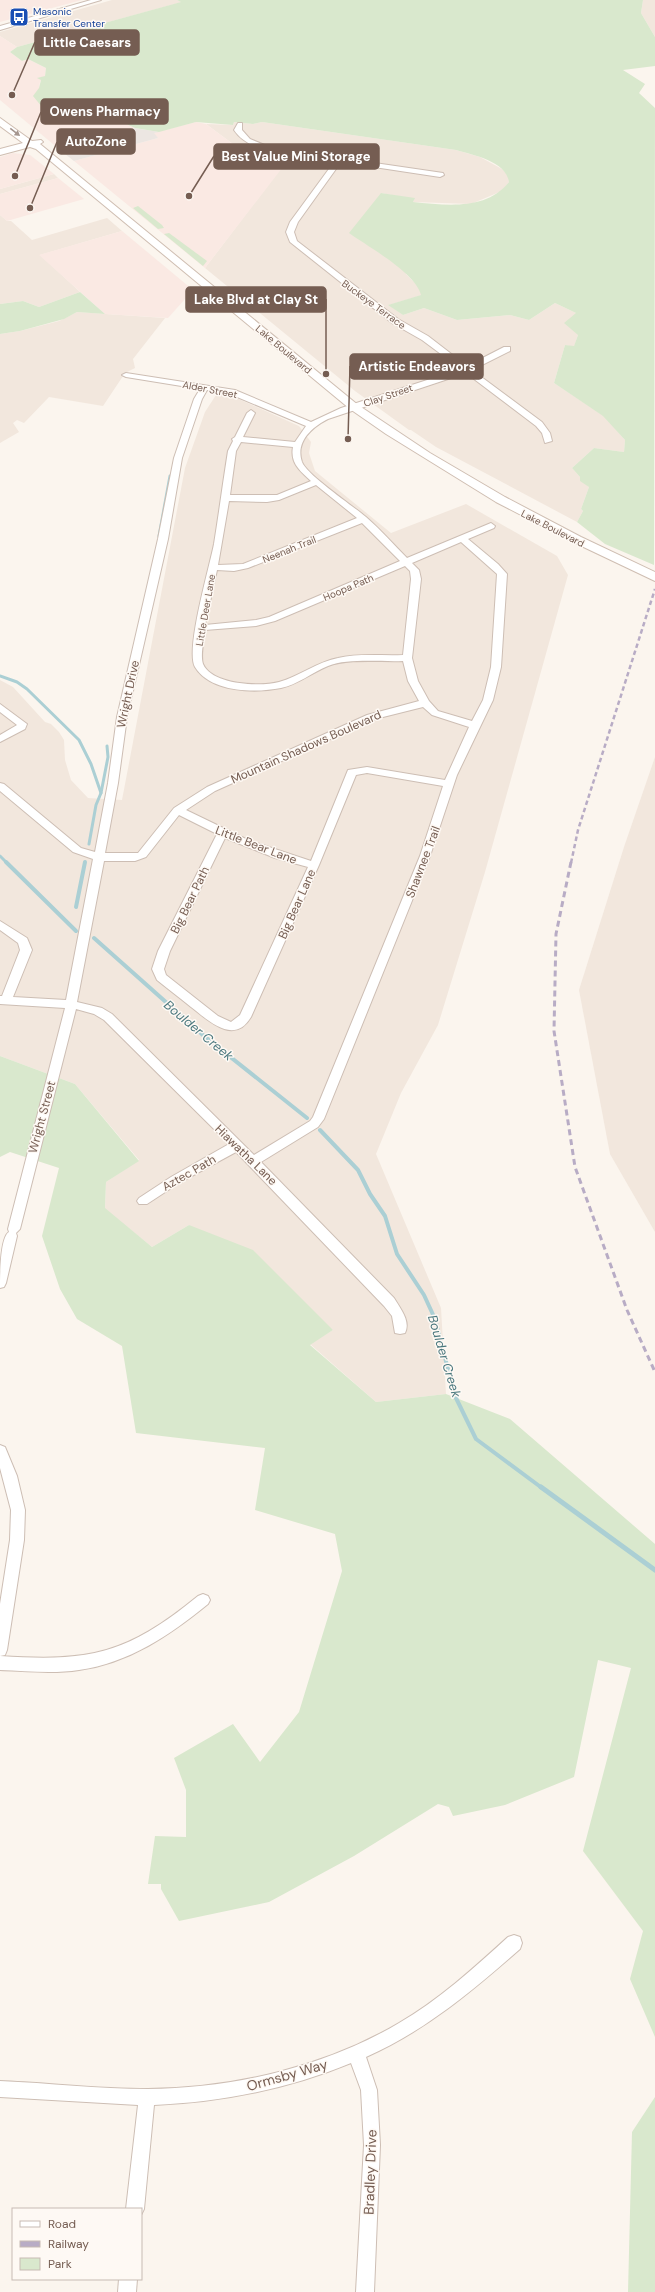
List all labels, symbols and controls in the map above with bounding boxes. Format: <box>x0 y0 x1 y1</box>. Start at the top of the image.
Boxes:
place label: Masonic Transfer Center <box>33 5 105 30</box>
bus stop icon: Masonic Transfer Center <box>8 6 30 28</box>
callout: Little Caesars <box>35 30 139 55</box>
text: Little Caesars <box>43 34 131 51</box>
callout: Owens Pharmacy <box>41 99 168 124</box>
text: Owens Pharmacy <box>50 103 161 120</box>
one-way arrow <box>9 128 20 137</box>
callout: AutoZone <box>57 129 135 154</box>
text: AutoZone <box>65 133 127 150</box>
callout: Best Value Mini Storage <box>214 144 379 169</box>
text: Best Value Mini Storage <box>221 148 371 165</box>
street label: Buckeye Terrace <box>339 277 408 332</box>
callout: Lake Blvd at Clay St <box>186 287 326 312</box>
text: Lake Blvd at Clay St <box>194 291 318 308</box>
street label: Lake Boulevard <box>253 322 314 377</box>
callout: Artistic Endeavors <box>350 354 483 379</box>
text: Artistic Endeavors <box>358 358 476 375</box>
street label: Alder Street <box>181 378 238 401</box>
street label: Clay Street <box>362 381 415 410</box>
street label: Lake Boulevard <box>519 507 587 550</box>
street label: Neenah Trail <box>260 533 318 566</box>
street label: Hoopa Path <box>321 571 376 604</box>
street label: Little Deer Lane <box>193 573 218 647</box>
street label: Wright Drive <box>113 659 143 729</box>
street label: Mountain Shadows Boulevard <box>228 707 384 787</box>
street label: Little Bear Lane <box>213 822 299 868</box>
street label: Shawnee Trail <box>402 824 444 900</box>
street label: Big Bear Path <box>167 864 213 936</box>
street label: Big Bear Lane <box>274 866 320 941</box>
water label: Boulder Creek <box>160 996 237 1065</box>
street label: Wright Street <box>25 1079 59 1155</box>
street label: Hiawatha Lane <box>211 1121 281 1189</box>
street label: Aztec Path <box>159 1151 219 1195</box>
water label: Boulder Creek <box>424 1313 465 1400</box>
street label: Ormsby Way <box>244 2055 330 2095</box>
street label: Bradley Drive <box>360 2129 380 2215</box>
legend <box>12 2208 142 2280</box>
text: Road <box>48 2216 76 2232</box>
text: Railway <box>48 2236 89 2252</box>
text: Park <box>48 2256 72 2272</box>

